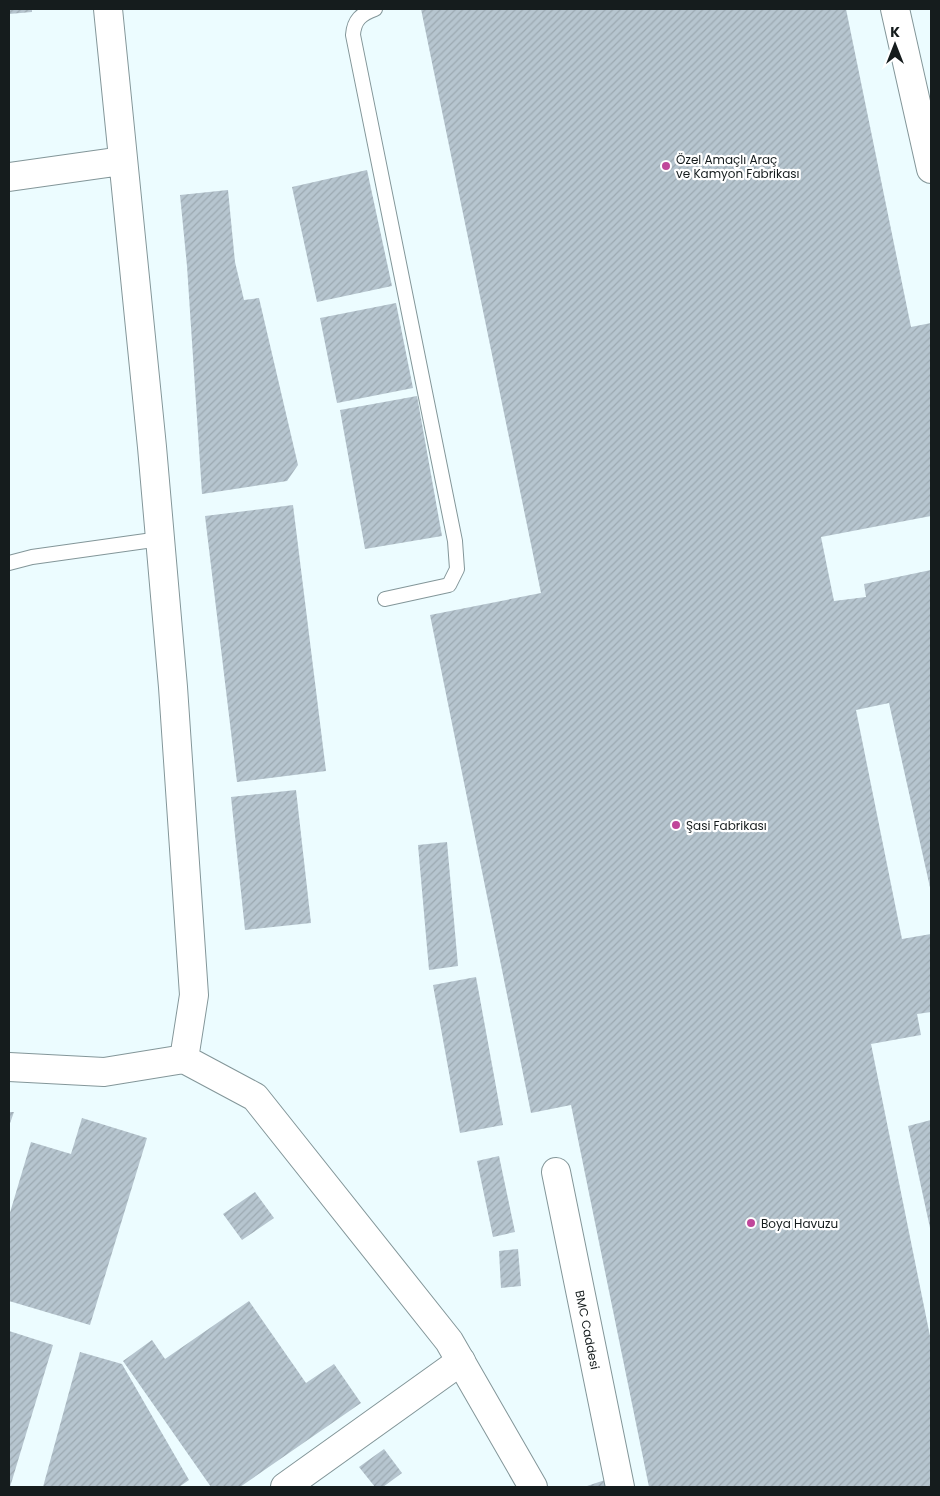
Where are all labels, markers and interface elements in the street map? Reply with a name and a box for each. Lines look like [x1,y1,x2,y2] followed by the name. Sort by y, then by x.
[870,20,920,70] north arrow
[890,22,900,42] text: K
[676,151,800,182] place label: Özel Amaçlı Araç ve Kamyon Fabrikası
[660,160,672,172] marker: Özel Amaçlı Araç ve Kamyon Fabrikası
[686,817,767,834] place label: Şasi Fabrikası
[670,819,682,831] marker: Şasi Fabrikası
[761,1215,838,1232] place label: Boya Havuzu
[745,1217,757,1229] marker: Boya Havuzu
[572,1289,604,1371] street label: BMC Caddesi

